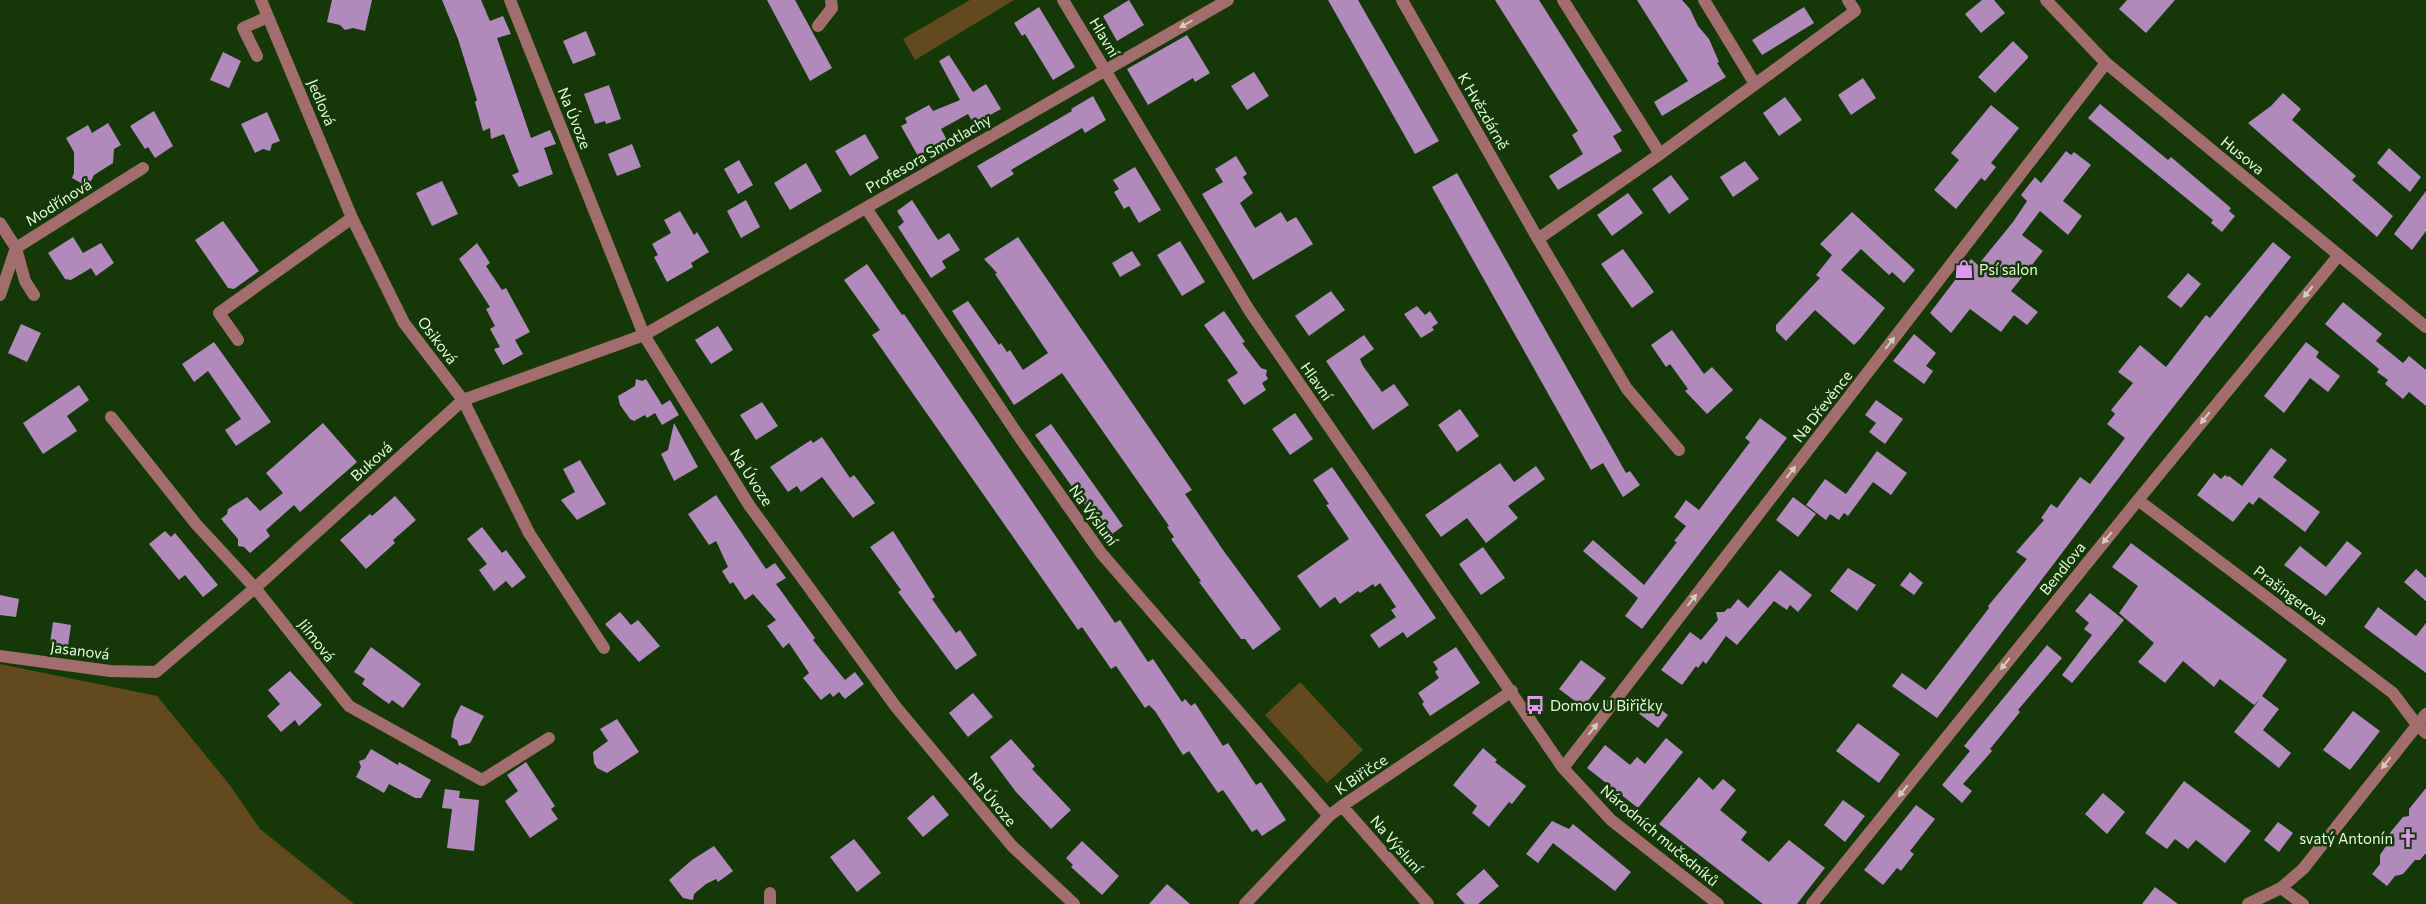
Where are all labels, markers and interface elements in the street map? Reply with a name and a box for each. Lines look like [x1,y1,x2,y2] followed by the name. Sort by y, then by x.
[1086,14,1124,61] street label: Hlavní
[1179,20,1193,28] one-way arrow
[1455,69,1513,153] street label: K Hvězdárně
[304,76,340,128] street label: Jedlová
[555,84,596,151] street label: Na Úvoze
[862,110,994,196] street label: Profesora Smotlachy
[2218,132,2268,178] street label: Husova
[22,175,94,229] street label: Modřínová
[1953,258,1975,280] shop icon: Psí salon
[1979,260,2038,278] place label: Psí salon
[2302,286,2313,299] one-way arrow
[414,313,462,367] street label: Osiková
[1885,337,1896,350] one-way arrow
[1297,358,1337,405] street label: Hlavní
[1788,367,1856,445] street label: Na Dřevěnce
[2199,411,2210,424] one-way arrow
[346,438,396,484] street label: Buková
[727,444,778,509] street label: Na Úvoze
[1786,466,1797,479] one-way arrow
[1066,481,1123,550] street label: Na Výsluní
[2102,531,2113,544] one-way arrow
[2035,538,2089,598] street label: Bendlova
[2250,561,2332,629] street label: Prašingerova
[1687,594,1698,607] one-way arrow
[295,615,339,665] street label: Jilmová
[49,637,111,663] street label: Jasanová
[2000,657,2011,670] one-way arrow
[1524,694,1546,716] bus stop icon: Domov U Biřičky
[1550,696,1663,714] place label: Domov U Biřičky
[1588,722,1598,736] one-way arrow
[1331,750,1391,798] street label: K Biřičce
[2381,756,2392,769] one-way arrow
[965,768,1022,830] street label: Na Úvoze
[1597,780,1723,890] street label: Národních mučedníků
[1898,784,1909,797] one-way arrow
[1367,811,1428,878] street label: Na Výsluní
[2397,827,2419,849] church icon: svatý Antonín
[2299,829,2393,847] place label: svatý Antonín

